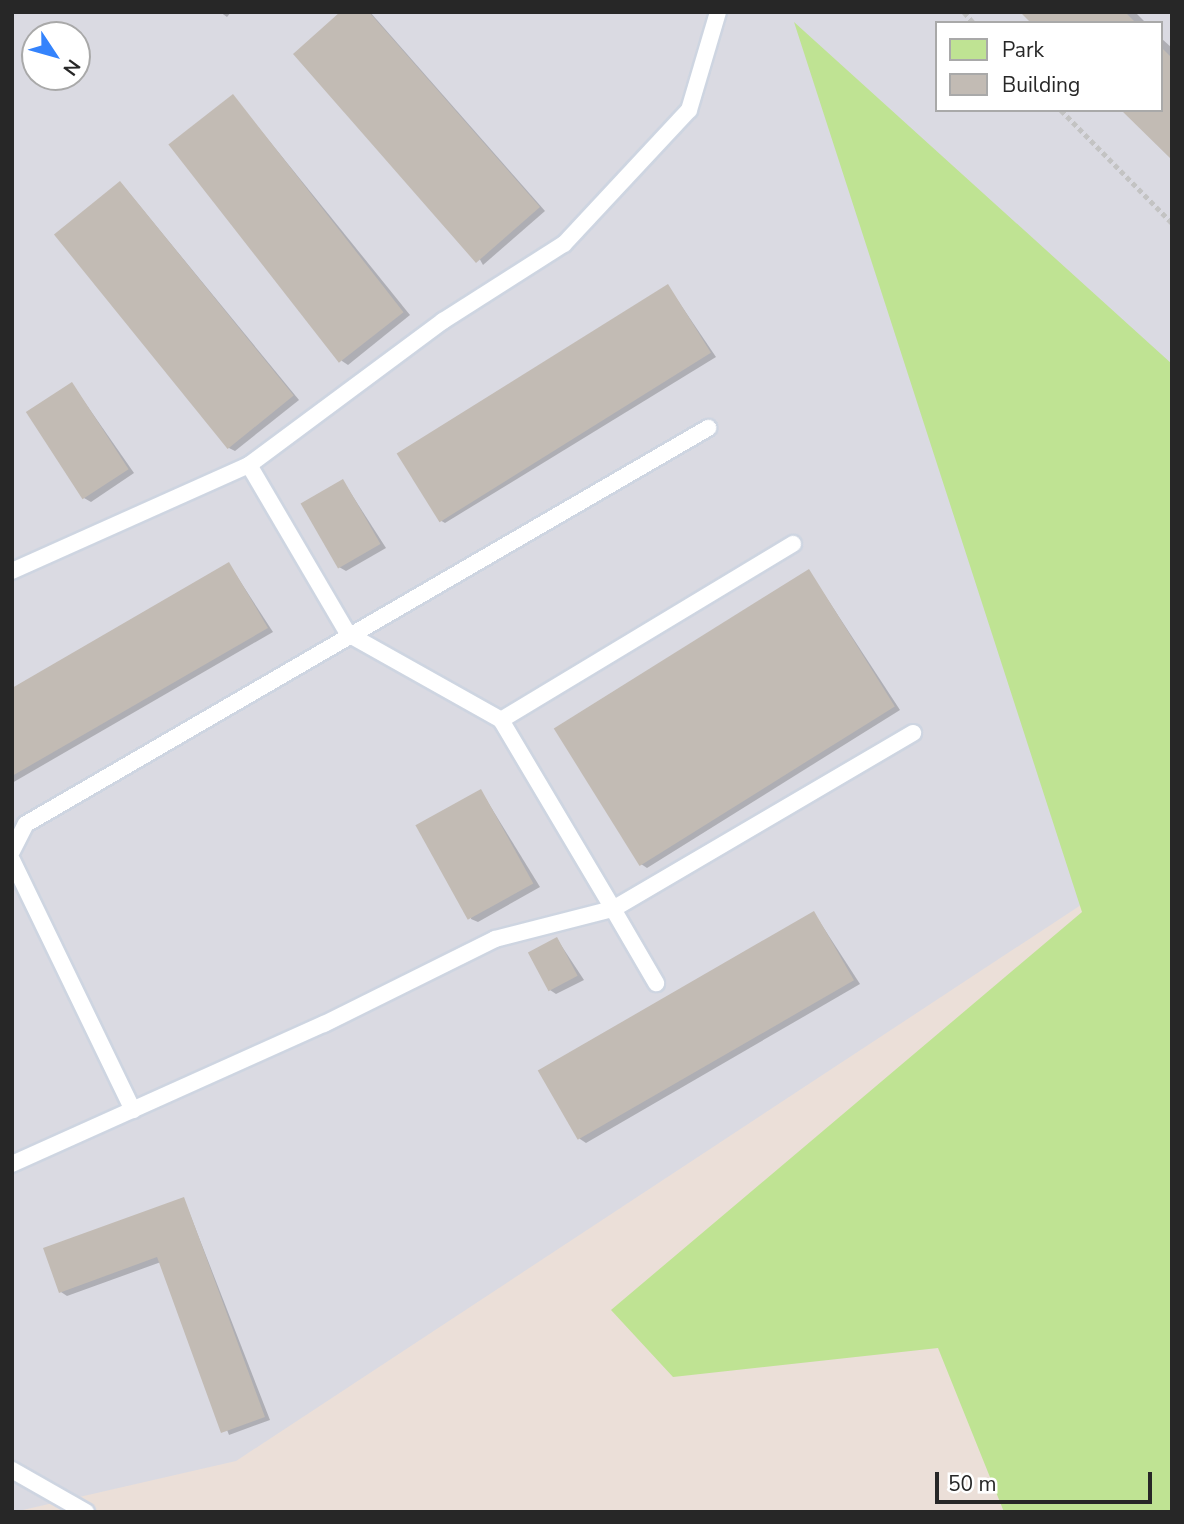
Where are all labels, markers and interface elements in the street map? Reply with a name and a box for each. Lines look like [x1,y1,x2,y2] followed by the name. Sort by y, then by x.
[21,21,91,91] north arrow
[936,21,1163,112] legend
[1002,36,1044,64] text: Park
[57,54,86,81] text: N
[1002,71,1080,99] text: Building
[939,1458,1156,1502] scale bar
[948,1470,997,1498] text: 50 m

